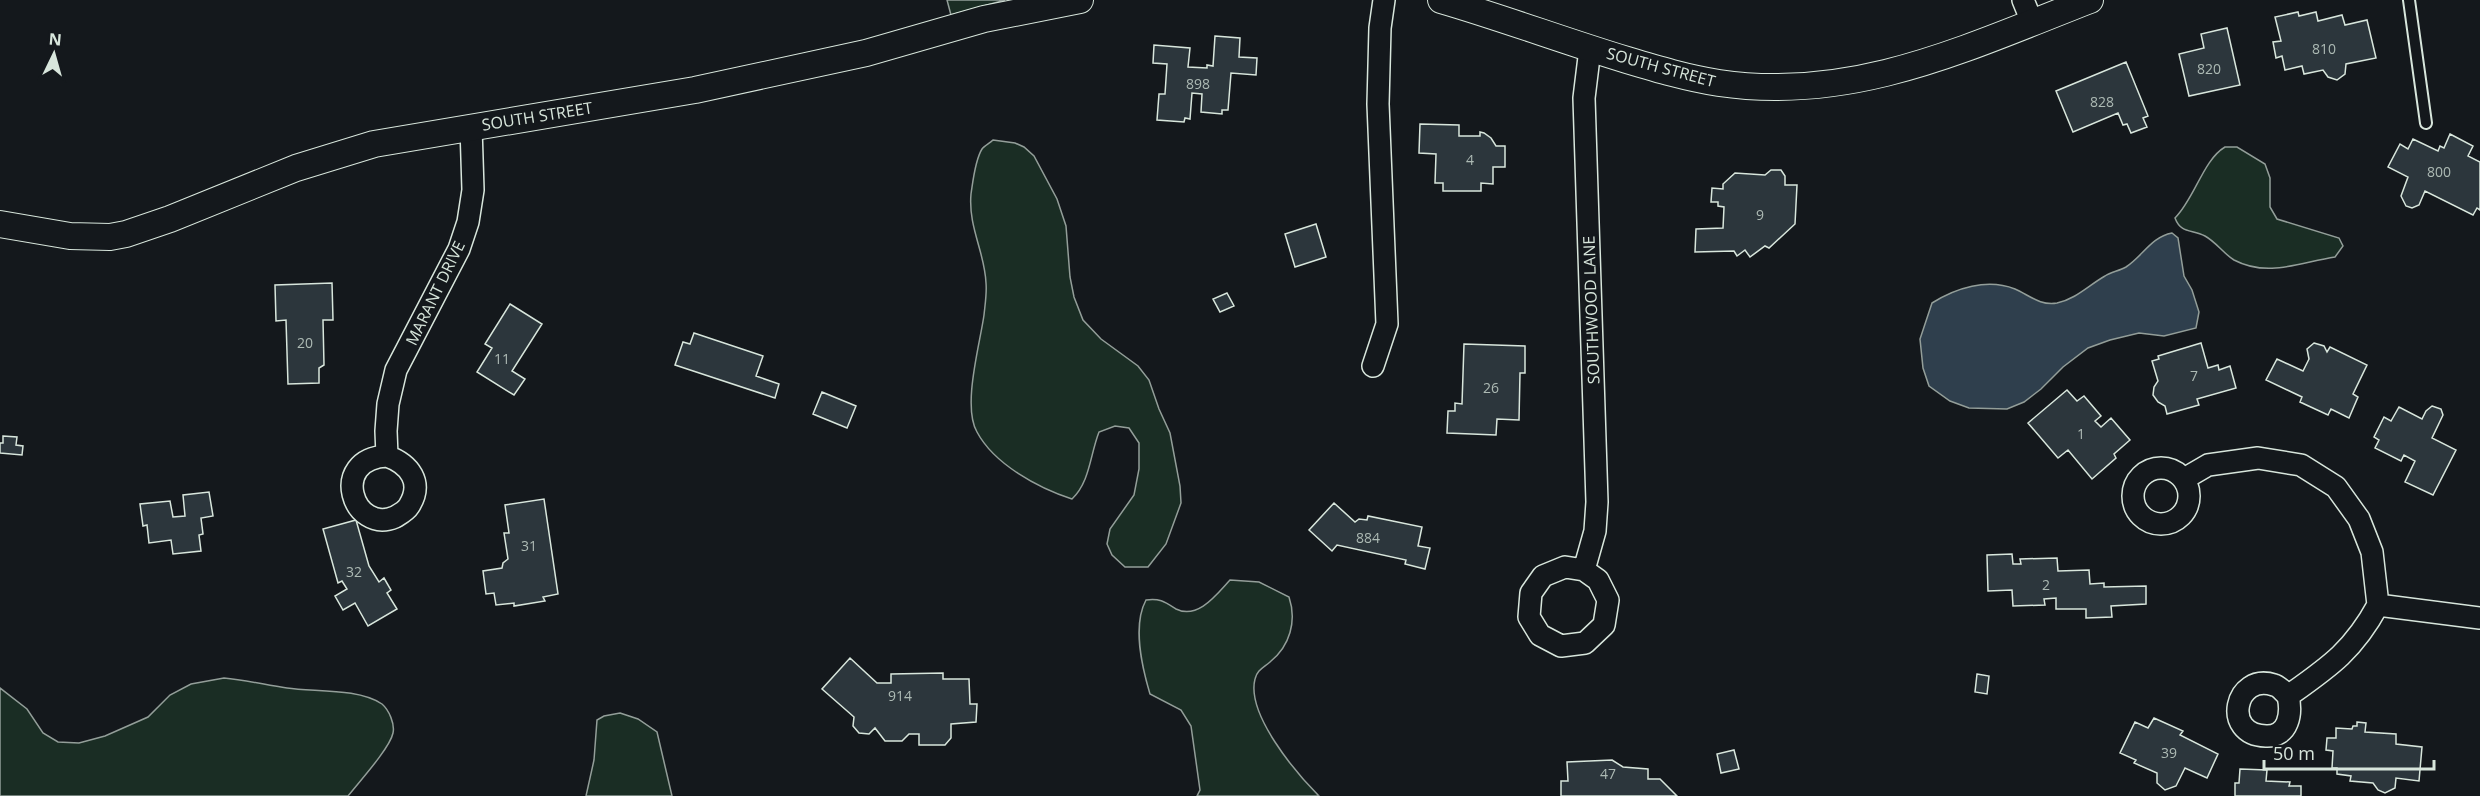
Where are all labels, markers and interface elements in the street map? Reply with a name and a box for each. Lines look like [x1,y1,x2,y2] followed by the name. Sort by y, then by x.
[24,24,84,84] north arrow
[48,28,63,51] text: N
[2312,39,2336,58] house number: 810
[1604,42,1718,92] street label: SOUTH STREET
[2197,59,2221,78] house number: 820
[1186,74,1210,93] house number: 898
[2090,92,2114,111] house number: 828
[480,96,594,136] street label: SOUTH STREET
[1466,150,1474,169] house number: 4
[2427,162,2451,181] house number: 800
[1756,205,1764,224] house number: 9
[1577,235,1605,385] street label: SOUTHWOOD LANE
[400,237,470,349] street label: MARANT DRIVE
[297,333,313,352] house number: 20
[494,349,510,368] house number: 11
[2190,366,2198,385] house number: 7
[1483,378,1499,397] house number: 26
[2077,424,2085,443] house number: 1
[1356,528,1380,547] house number: 884
[521,536,537,555] house number: 31
[346,562,362,581] house number: 32
[2042,575,2050,594] house number: 2
[888,686,912,705] house number: 914
[2264,733,2434,771] scale bar
[2273,741,2315,765] text: 50 m
[2161,743,2177,762] house number: 39
[1600,764,1616,783] house number: 47

